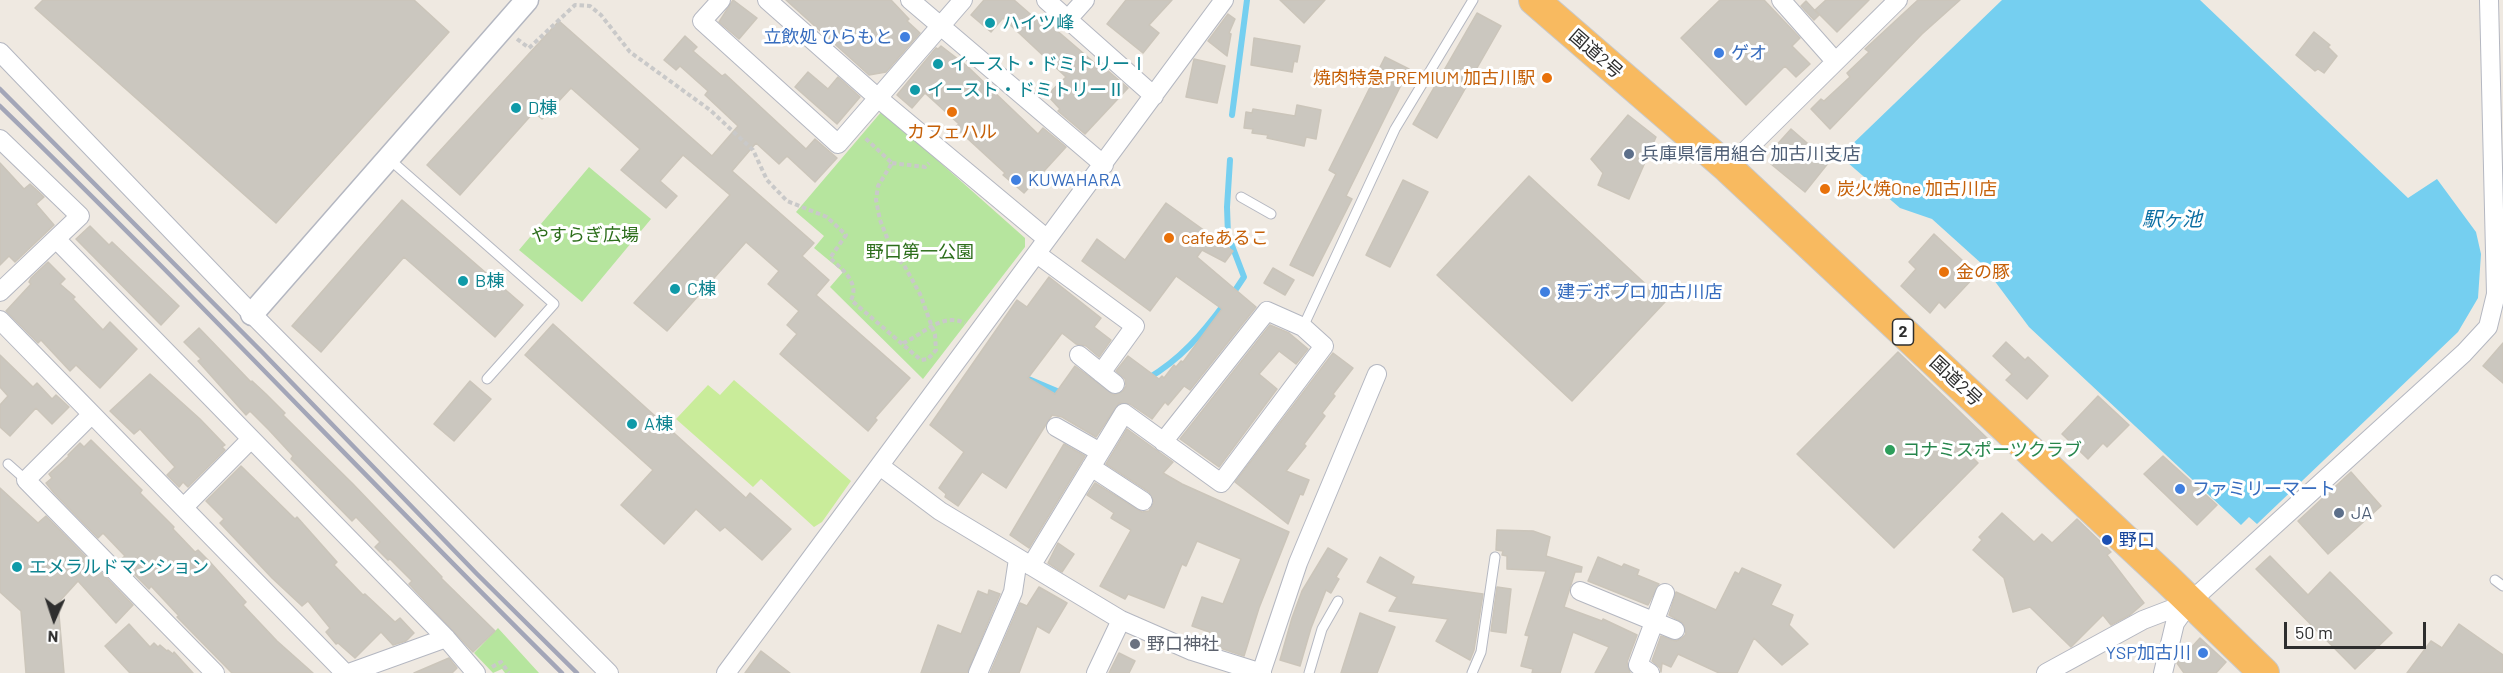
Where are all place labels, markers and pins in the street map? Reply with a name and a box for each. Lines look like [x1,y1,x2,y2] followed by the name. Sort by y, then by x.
[1002,12,1074,34] place label: ハイツ峰
[983,16,997,30] marker: ハイツ峰
[763,26,893,48] place label: 立飲処 ひらもと
[898,30,912,44] marker: 立飲処 ひらもと
[1731,42,1767,64] place label: ゲオ
[1712,46,1726,60] marker: ゲオ
[950,53,1148,75] place label: イースト・ドミトリーⅠ
[931,57,945,71] marker: イースト・ドミトリーⅠ
[1313,67,1535,89] place label: 焼肉特急PREMIUM 加古川駅
[1540,71,1554,85] marker: 焼肉特急PREMIUM 加古川駅
[927,79,1125,101] place label: イースト・ドミトリーⅡ
[908,83,922,97] marker: イースト・ドミトリーⅡ
[528,97,557,119] place label: D棟
[509,101,523,115] marker: D棟
[945,105,959,119] marker: カフェハル
[907,121,997,143] place label: カフェハル
[1641,143,1861,165] place label: 兵庫県信用組合 加古川支店
[1622,147,1636,161] marker: 兵庫県信用組合 加古川支店
[1028,169,1121,191] place label: KUWAHARA
[1009,173,1023,187] marker: KUWAHARA
[1837,178,1997,200] place label: 炭火焼One 加古川店
[1818,182,1832,196] marker: 炭火焼One 加古川店
[1181,227,1269,249] place label: cafeあるこ
[1162,231,1176,245] marker: cafeあるこ
[1956,261,2010,283] place label: 金の豚
[1937,265,1951,279] marker: 金の豚
[475,270,504,292] place label: B棟
[456,274,470,288] marker: B棟
[687,278,716,300] place label: C棟
[1557,281,1723,303] place label: 建デポプロ 加古川店
[668,282,682,296] marker: C棟
[1538,285,1552,299] marker: 建デポプロ 加古川店
[644,413,673,435] place label: A棟
[625,417,639,431] marker: A棟
[1902,439,2082,461] place label: コナミスポーツクラブ
[1883,443,1897,457] marker: コナミスポーツクラブ
[2192,478,2336,500] place label: ファミリーマート
[2173,482,2187,496] marker: ファミリーマート
[2351,502,2372,524] place label: JA
[2332,506,2346,520] marker: JA
[2119,529,2155,551] place label: 野口
[2100,533,2114,547] marker: 野口
[29,556,209,578] place label: エメラルドマンション
[10,560,24,574] marker: エメラルドマンション
[1147,633,1219,655] place label: 野口神社
[1128,637,1142,651] marker: 野口神社
[2106,642,2191,664] place label: YSP加古川
[2196,646,2210,660] marker: YSP加古川

